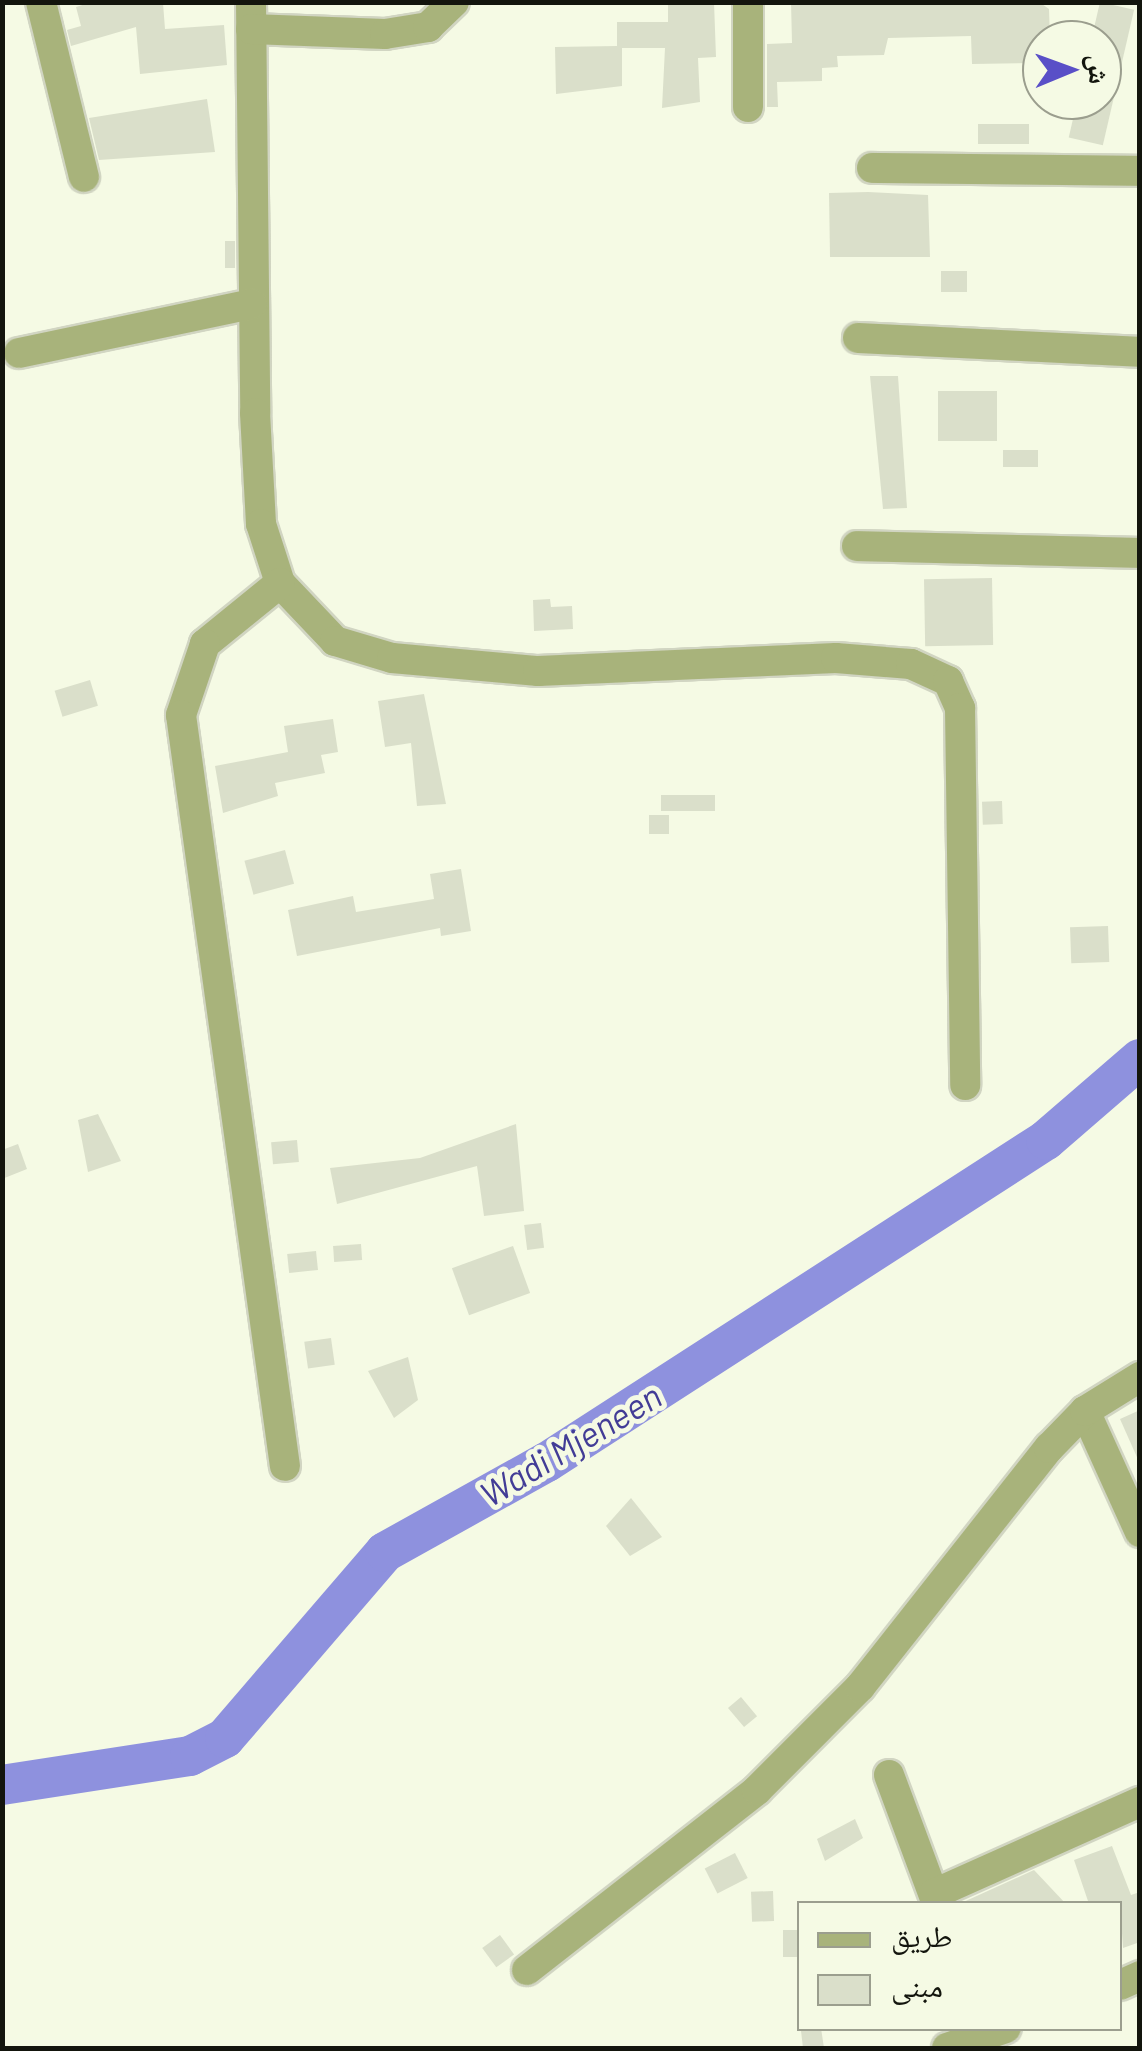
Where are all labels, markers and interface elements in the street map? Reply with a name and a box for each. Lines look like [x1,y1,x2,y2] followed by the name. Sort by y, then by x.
[1022,20,1122,120] north arrow
[1083,54,1117,85] text: ش
[472,1373,668,1515] water label: Wadi Mjeneen
[797,1901,1122,2031] legend
[891,1917,952,1953] text: طريق
[891,1967,943,2003] text: مبنى

